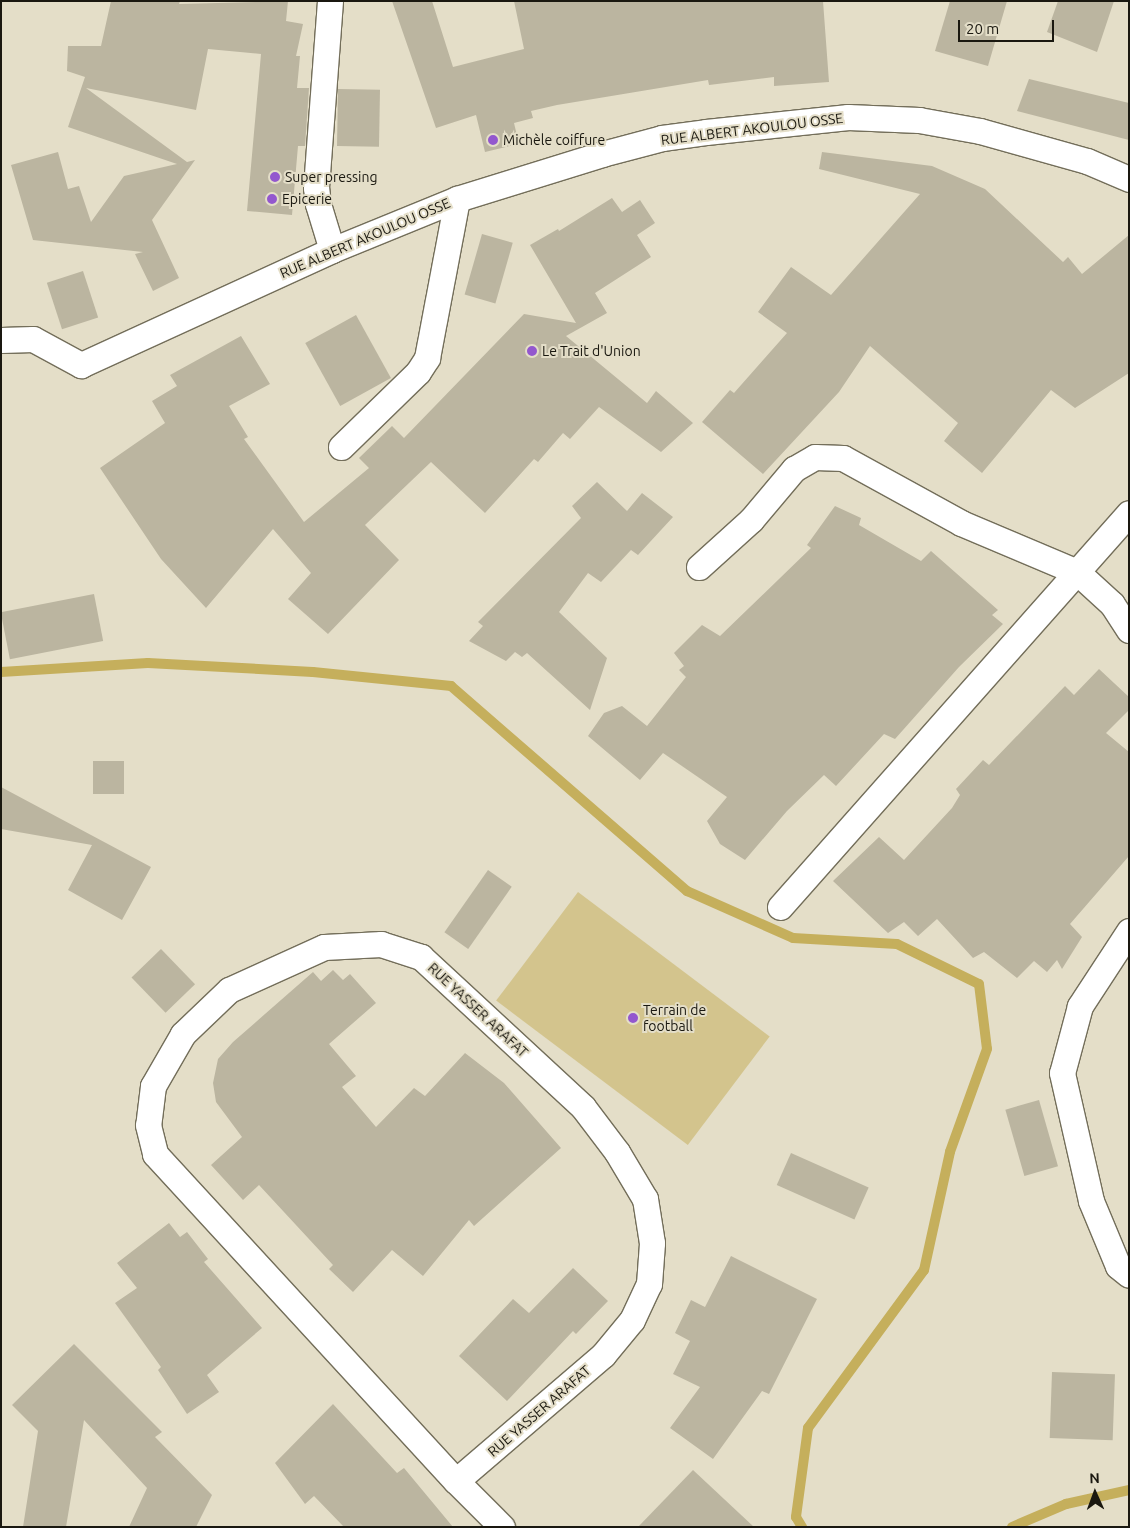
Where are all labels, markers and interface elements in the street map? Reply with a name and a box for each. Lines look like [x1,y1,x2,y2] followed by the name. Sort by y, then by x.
[960,10,1056,42] scale bar
[966,20,999,37] text: 20 m
[660,109,844,149] street label: RUE ALBERT AKOULOU OSSE
[503,132,605,148] place label: Michèle coiffure
[487,134,499,146] marker: Michèle coiffure
[285,169,378,185] place label: Super pressing
[269,171,281,183] marker: Super pressing
[282,191,332,207] place label: Epicerie
[266,193,278,205] marker: Epicerie
[277,194,453,282] street label: RUE ALBERT AKOULOU OSSE
[542,343,641,359] place label: Le Trait d'Union
[526,345,538,357] marker: Le Trait d'Union
[425,959,531,1061] street label: RUE YASSER ARAFAT
[643,1002,706,1034] place label: Terrain de football
[627,1012,639,1024] marker: Terrain de football
[484,1362,594,1460] street label: RUE YASSER ARAFAT
[1070,1468,1120,1518] north arrow
[1089,1470,1100,1486] text: N

